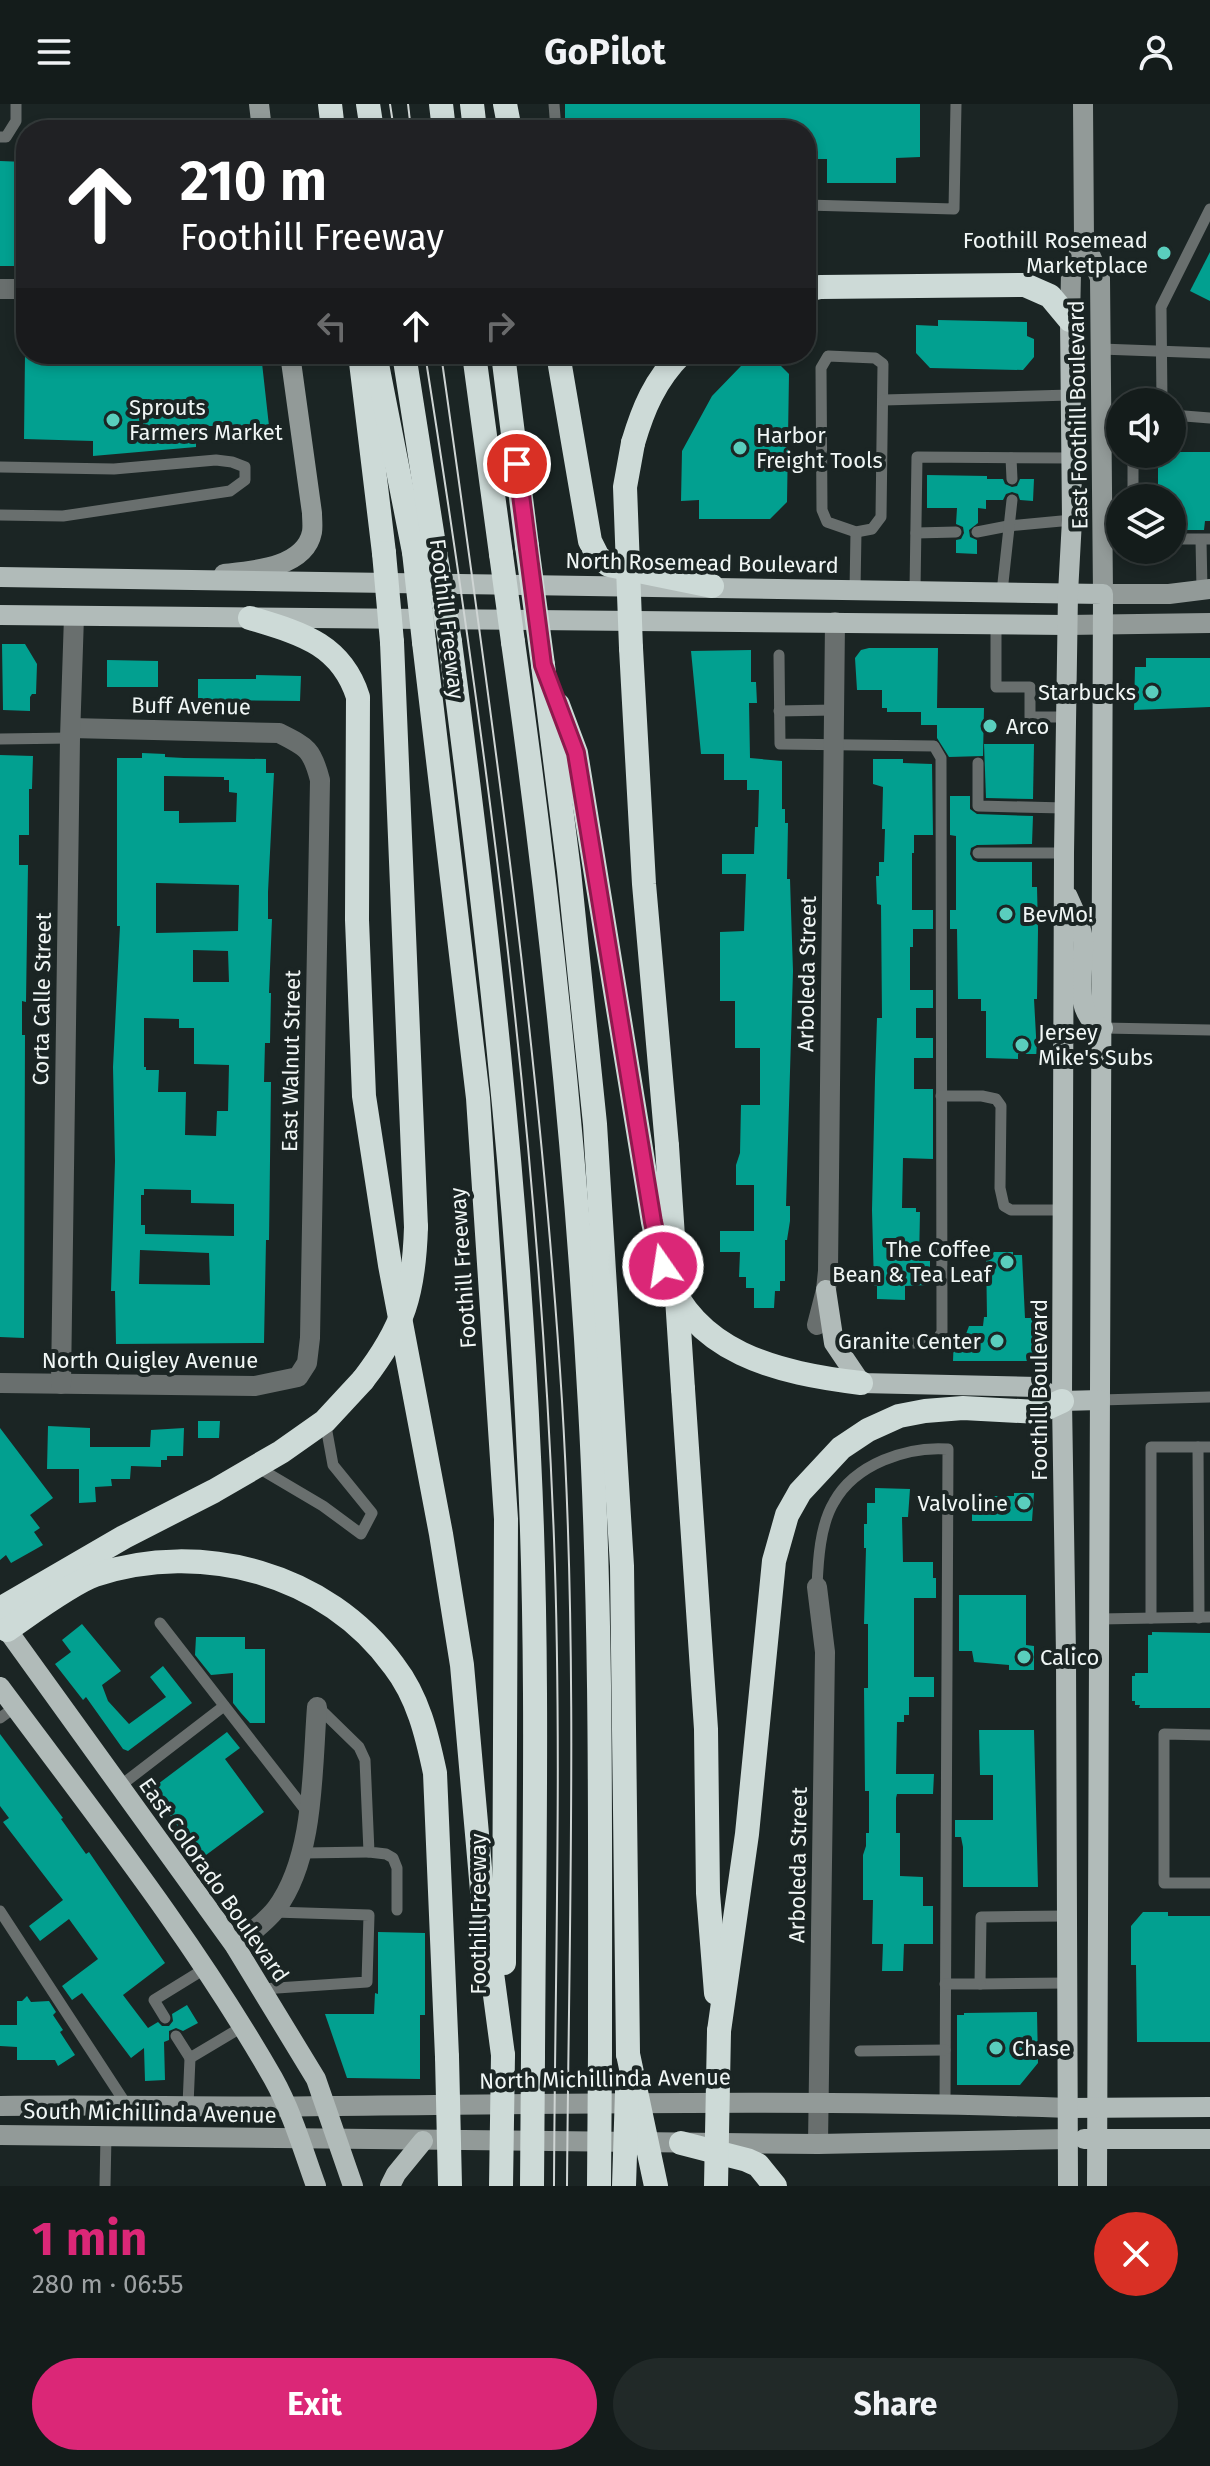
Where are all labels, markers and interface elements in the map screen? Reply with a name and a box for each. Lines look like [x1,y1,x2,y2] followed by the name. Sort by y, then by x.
[32,30,76,74] icon: menu
[544,30,666,74] text: GoPilot
[1134,30,1178,74] icon: person
[180,148,327,215] text: 210 m
[48,152,152,256] icon: ahead
[180,216,444,260] text: Foothill Freeway
[963,227,1148,279] place label: Foothill Rosemead Marketplace
[1155,244,1173,262] marker: Foothill Rosemead Marketplace
[1062,300,1094,530] street label: East Foothill Boulevard
[310,304,354,348] icon: left
[394,304,438,348] icon: ahead
[478,304,522,348] icon: right
[1106,388,1186,564] map controls
[1106,388,1186,468] button: sound
[129,394,283,446] place label: Sprouts Farmers Market
[104,411,122,429] marker: Sprouts Farmers Market
[756,422,883,474] place label: Harbor Freight Tools
[483,430,551,498] pin
[731,439,749,457] marker: Harbor Freight Tools
[495,442,539,486] icon: arrive
[1106,484,1186,564] button: layers
[424,537,470,701] street label: Foothill Freeway
[565,547,839,579] street label: North Rosemead Boulevard
[1038,679,1136,706] place label: Starbucks
[1143,683,1161,701] marker: Starbucks
[131,691,251,721] street label: Buff Avenue
[1006,713,1049,740] place label: Arco
[981,717,999,735] marker: Arco
[792,896,822,1052] street label: Arboleda Street
[1022,901,1093,928] place label: BevMo!
[997,905,1015,923] marker: BevMo!
[27,912,57,1086] street label: Corta Calle Street
[276,970,306,1152] street label: East Walnut Street
[1038,1019,1153,1071] place label: Jersey Mike's Subs
[1013,1036,1031,1054] marker: Jersey Mike's Subs
[444,1186,482,1349] street label: Foothill Freeway
[621,1224,705,1308] position arrow
[832,1236,993,1288] place label: The Coffee Bean & Tea Leaf
[998,1253,1016,1271] marker: The Coffee Bean & Tea Leaf
[1026,1299,1053,1481] street label: Foothill Boulevard
[838,1328,981,1355] place label: Granite Center
[988,1332,1006,1350] marker: Granite Center
[42,1347,258,1374] street label: North Quigley Avenue
[918,1490,1008,1517] place label: Valvoline
[1015,1494,1033,1512] marker: Valvoline
[1040,1644,1099,1671] place label: Calico
[1015,1648,1033,1666] marker: Calico
[133,1773,295,1987] street label: East Colorado Boulevard
[783,1787,813,1943] street label: Arboleda Street
[465,1833,492,1995] street label: Foothill Freeway
[1012,2035,1071,2062] place label: Chase
[987,2039,1005,2057] marker: Chase
[479,2063,731,2095] street label: North Michillinda Avenue
[23,2097,277,2129] street label: South Michillinda Avenue
[32,2210,147,2268] text: 1 min
[1094,2212,1178,2296] button: close
[32,2269,184,2300] text: 280 m · 06:55
[32,2358,597,2450] button: Exit
[613,2358,1178,2450] button: Share

